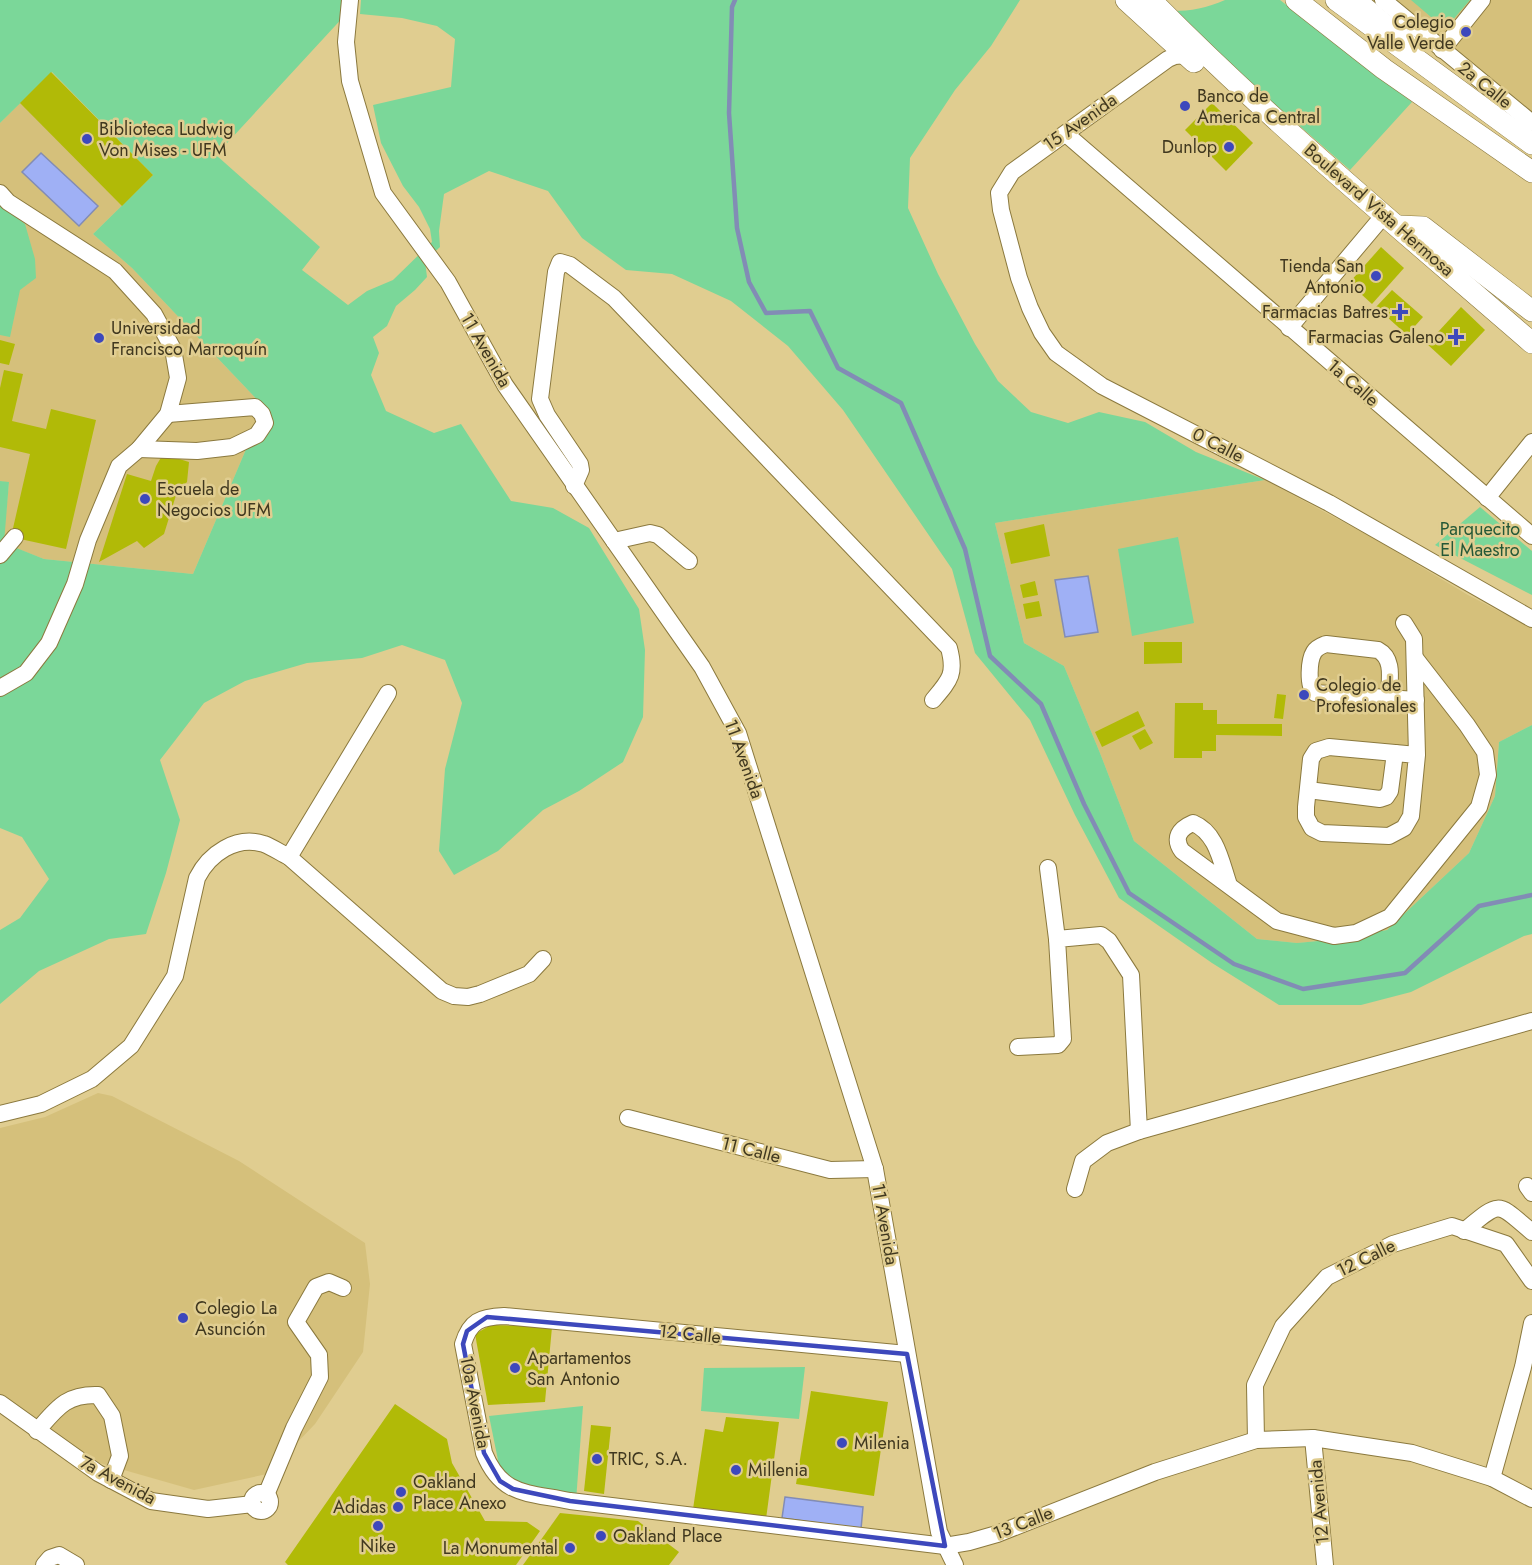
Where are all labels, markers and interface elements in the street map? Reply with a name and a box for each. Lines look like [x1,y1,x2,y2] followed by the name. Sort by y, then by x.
[1367,9,1454,56] place label: Colegio Valle Verde
[1459,25,1473,39] marker: Colegio Valle Verde
[1452,55,1518,115] street label: 2a Calle
[1197,83,1320,130] place label: Banco de America Central
[1038,87,1122,157] street label: 15 Avenida
[1178,99,1192,113] marker: Banco de America Central
[99,116,234,163] place label: Biblioteca Ludwig Von Mises - UFM
[80,132,94,146] marker: Biblioteca Ludwig Von Mises - UFM
[1162,134,1217,160] place label: Dunlop
[1298,137,1460,283] street label: Boulevard Vista Hermosa
[1222,140,1236,154] marker: Dunlop
[1280,253,1364,300] place label: Tienda San Antonio
[1369,269,1383,283] marker: Tienda San Antonio
[1262,299,1388,325] place label: Farmacias Batres
[1393,305,1407,319] marker: Farmacias Batres
[454,308,518,392] street label: 11 Avenida
[111,315,267,362] place label: Universidad Francisco Marroquín
[1308,324,1444,350] place label: Farmacias Galeno
[1449,330,1463,344] marker: Farmacias Galeno
[92,331,106,345] marker: Universidad Francisco Marroquín
[1322,353,1384,413] street label: 1a Calle
[1188,421,1248,469] street label: 0 Calle
[157,476,271,523] place label: Escuela de Negocios UFM
[138,492,152,506] marker: Escuela de Negocios UFM
[1440,516,1520,563] park label: Parquecito El Maestro
[1316,672,1416,719] place label: Colegio de Profesionales
[1297,688,1311,702] marker: Colegio de Profesionales
[718,716,770,802] street label: 11 Avenida
[719,1130,783,1170] street label: 11 Calle
[865,1181,905,1267] street label: 11 Avenida
[1332,1233,1400,1283] street label: 12 Calle
[195,1295,278,1342] place label: Colegio La Asunción
[176,1311,190,1325] marker: Colegio La Asunción
[658,1318,722,1350] street label: 12 Calle
[527,1345,631,1392] place label: Apartamentos San Antonio
[453,1353,497,1451] street label: 10a Avenida
[508,1361,522,1375] marker: Apartamentos San Antonio
[854,1430,909,1456] place label: Milenia
[835,1436,849,1450] marker: Milenia
[609,1446,688,1472] place label: TRIC, S.A.
[75,1449,161,1511] street label: 7a Avenida
[590,1452,604,1466] marker: TRIC, S.A.
[748,1457,808,1483] place label: Millenia
[1302,1459,1336,1545] street label: 12 Avenida
[729,1463,743,1477] marker: Millenia
[413,1469,507,1516] place label: Oakland Place Anexo
[394,1485,408,1499] marker: Oakland Place Anexo
[333,1494,386,1520] place label: Adidas
[391,1500,405,1514] marker: Adidas
[989,1500,1057,1546] street label: 13 Calle
[371,1519,385,1533] marker: Nike
[613,1523,722,1549] place label: Oakland Place
[594,1529,608,1543] marker: Oakland Place
[360,1533,396,1559] place label: Nike
[443,1535,558,1561] place label: La Monumental
[563,1541,577,1555] marker: La Monumental

